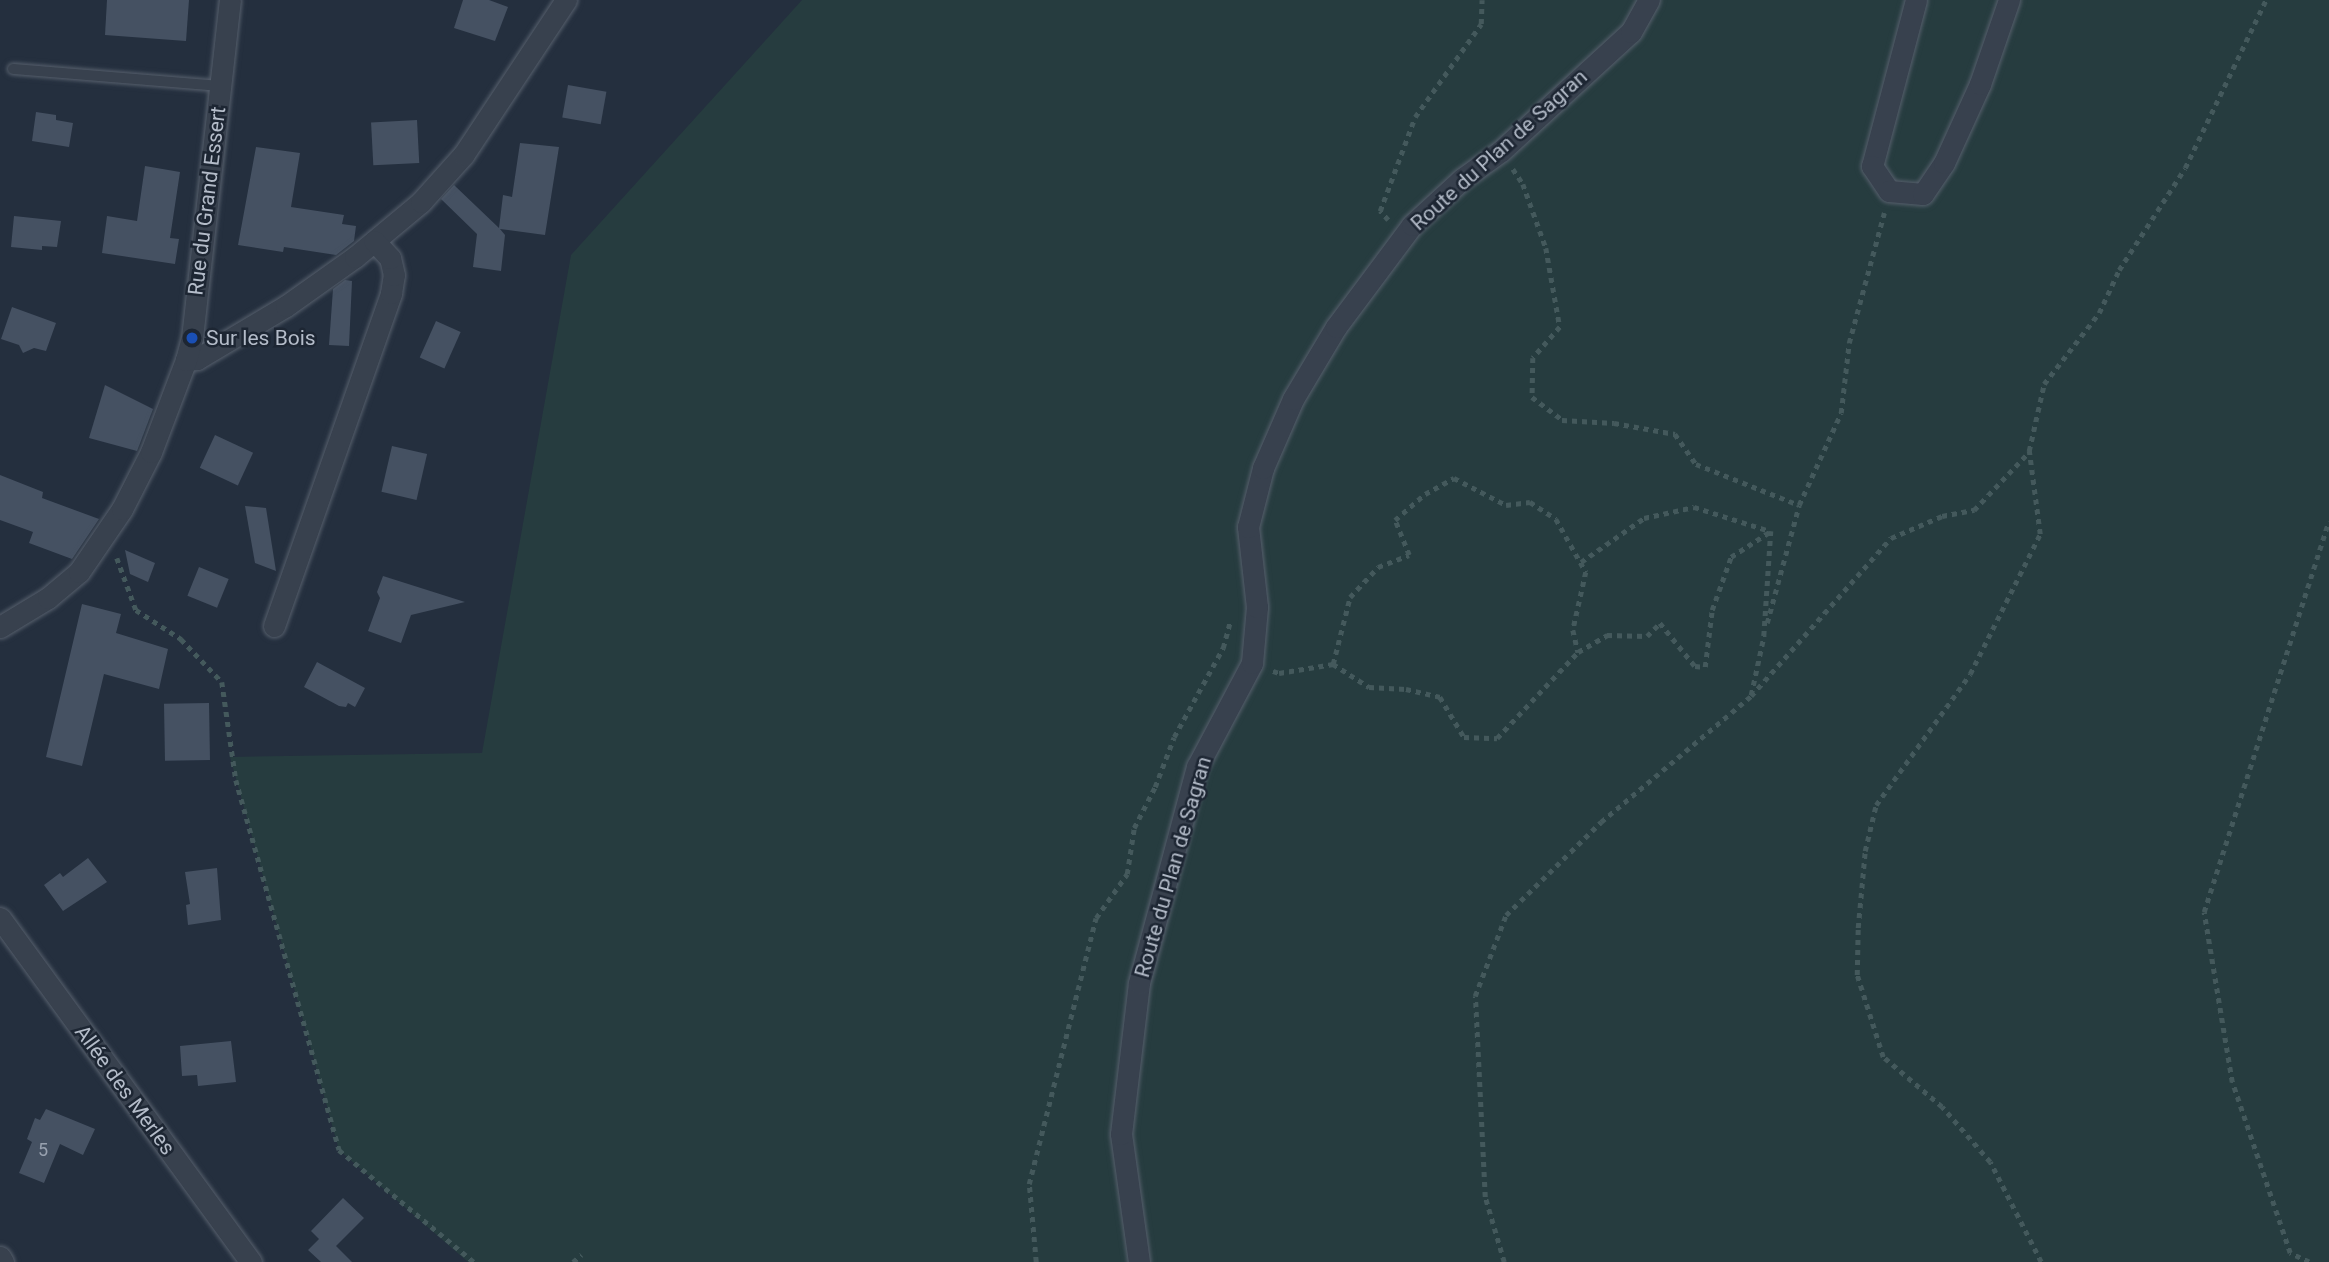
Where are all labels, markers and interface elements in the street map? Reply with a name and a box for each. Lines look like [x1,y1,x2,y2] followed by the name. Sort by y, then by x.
[1406,64,1592,236] street label: Route du Plan de Sagran
[183,105,231,297] street label: Rue du Grand Essert
[206,325,316,351] place label: Sur les Bois
[184,330,200,346] marker: Sur les Bois
[1129,754,1217,980] street label: Route du Plan de Sagran
[70,1020,180,1160] street label: Allée des Merles
[38,1139,48,1161] house number: 5

